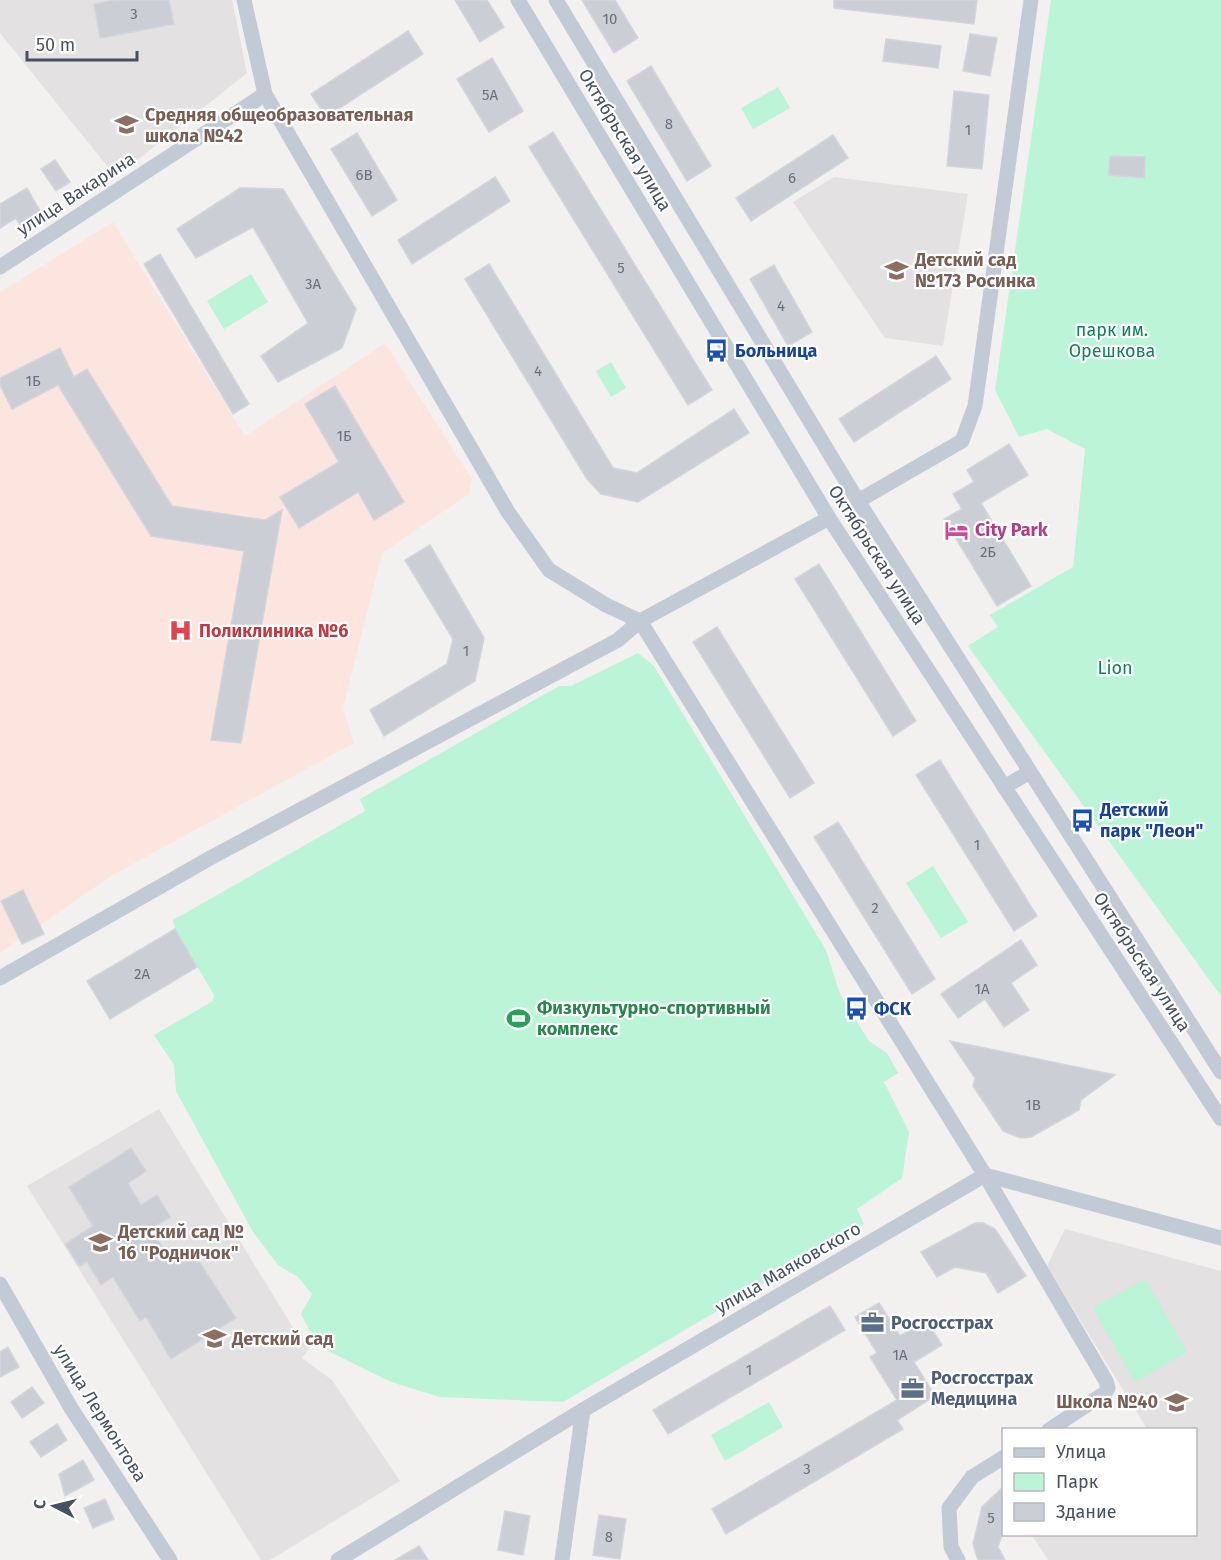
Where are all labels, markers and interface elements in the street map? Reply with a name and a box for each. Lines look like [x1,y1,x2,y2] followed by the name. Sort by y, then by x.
[130,5,138,23] house number: 3
[603,10,617,28] house number: 10
[27,24,136,62] scale bar
[36,34,75,56] text: 50 m
[574,65,676,215] street label: Октябрьская улица
[482,86,498,104] house number: 5А
[145,104,414,147] place label: Средняя общеобразовательная школа №42
[114,112,140,138] school or university icon: Средняя общеобразовательная школа №42
[665,115,673,133] house number: 8
[965,121,971,139] house number: 1
[13,148,139,240] street label: улица Вакарина
[355,166,373,184] house number: 6В
[788,169,796,187] house number: 6
[914,249,1036,292] place label: Детский сад №173 Росинка
[884,257,910,283] school or university icon: Детский сад №173 Росинка
[617,259,625,277] house number: 5
[305,275,321,293] house number: 3А
[777,297,785,315] house number: 4
[1069,319,1155,362] park label: парк им. Орешкова
[704,338,730,364] bus stop icon: Больница
[735,340,818,362] place label: Больница
[534,362,542,380] house number: 4
[25,372,41,390] house number: 1Б
[336,427,352,445] house number: 1Б
[824,481,930,629] street label: Октябрьская улица
[944,517,970,543] hotel icon: City Park
[975,519,1049,541] place label: City Park
[980,543,996,561] house number: 2Б
[168,618,194,644] hospital icon: Поликлиника №6
[199,620,348,642] place label: Поликлиника №6
[463,642,469,660] house number: 1
[1097,657,1133,679] park label: Lion
[1099,799,1203,842] place label: Детский парк "Леон"
[1069,807,1095,833] bus stop icon: Детский парк "Леон"
[974,836,980,854] house number: 1
[1089,888,1195,1036] street label: Октябрьская улица
[871,899,879,917] house number: 2
[134,965,150,983] house number: 2А
[974,980,990,998] house number: 1А
[843,996,869,1022] bus stop icon: ФСК
[537,997,771,1040] place label: Физкультурно-спортивный комплекс
[874,998,912,1020] place label: ФСК
[506,1005,532,1031] sports icon: Физкультурно-спортивный комплекс
[1025,1096,1041,1114] house number: 1В
[711,1217,865,1319] street label: улица Маяковского
[117,1221,244,1264] place label: Детский сад № 16 "Родничок"
[87,1229,113,1255] school or university icon: Детский сад № 16 "Родничок"
[860,1310,886,1336] office icon: Росгосстрах
[891,1312,994,1334] place label: Росгосстрах
[201,1326,227,1352] school or university icon: Детский сад
[231,1328,333,1350] place label: Детский сад
[49,1340,151,1486] street label: улица Лермонтова
[892,1346,908,1364] house number: 1А
[746,1361,752,1379] house number: 1
[931,1367,1034,1410] place label: Росгосстрах Медицина
[900,1375,926,1401] office icon: Росгосстрах Медицина
[1163,1389,1189,1415] school or university icon: Школа №40
[1056,1391,1158,1413] place label: Школа №40
[1002,1428,1197,1536] legend
[1056,1441,1106,1463] text: Улица
[803,1460,811,1478] house number: 3
[1056,1471,1099,1493] text: Парк
[24,1476,84,1536] north arrow
[30,1498,50,1510] text: С
[1056,1501,1117,1523] text: Здание
[987,1509,995,1527] house number: 5
[605,1528,613,1546] house number: 8

